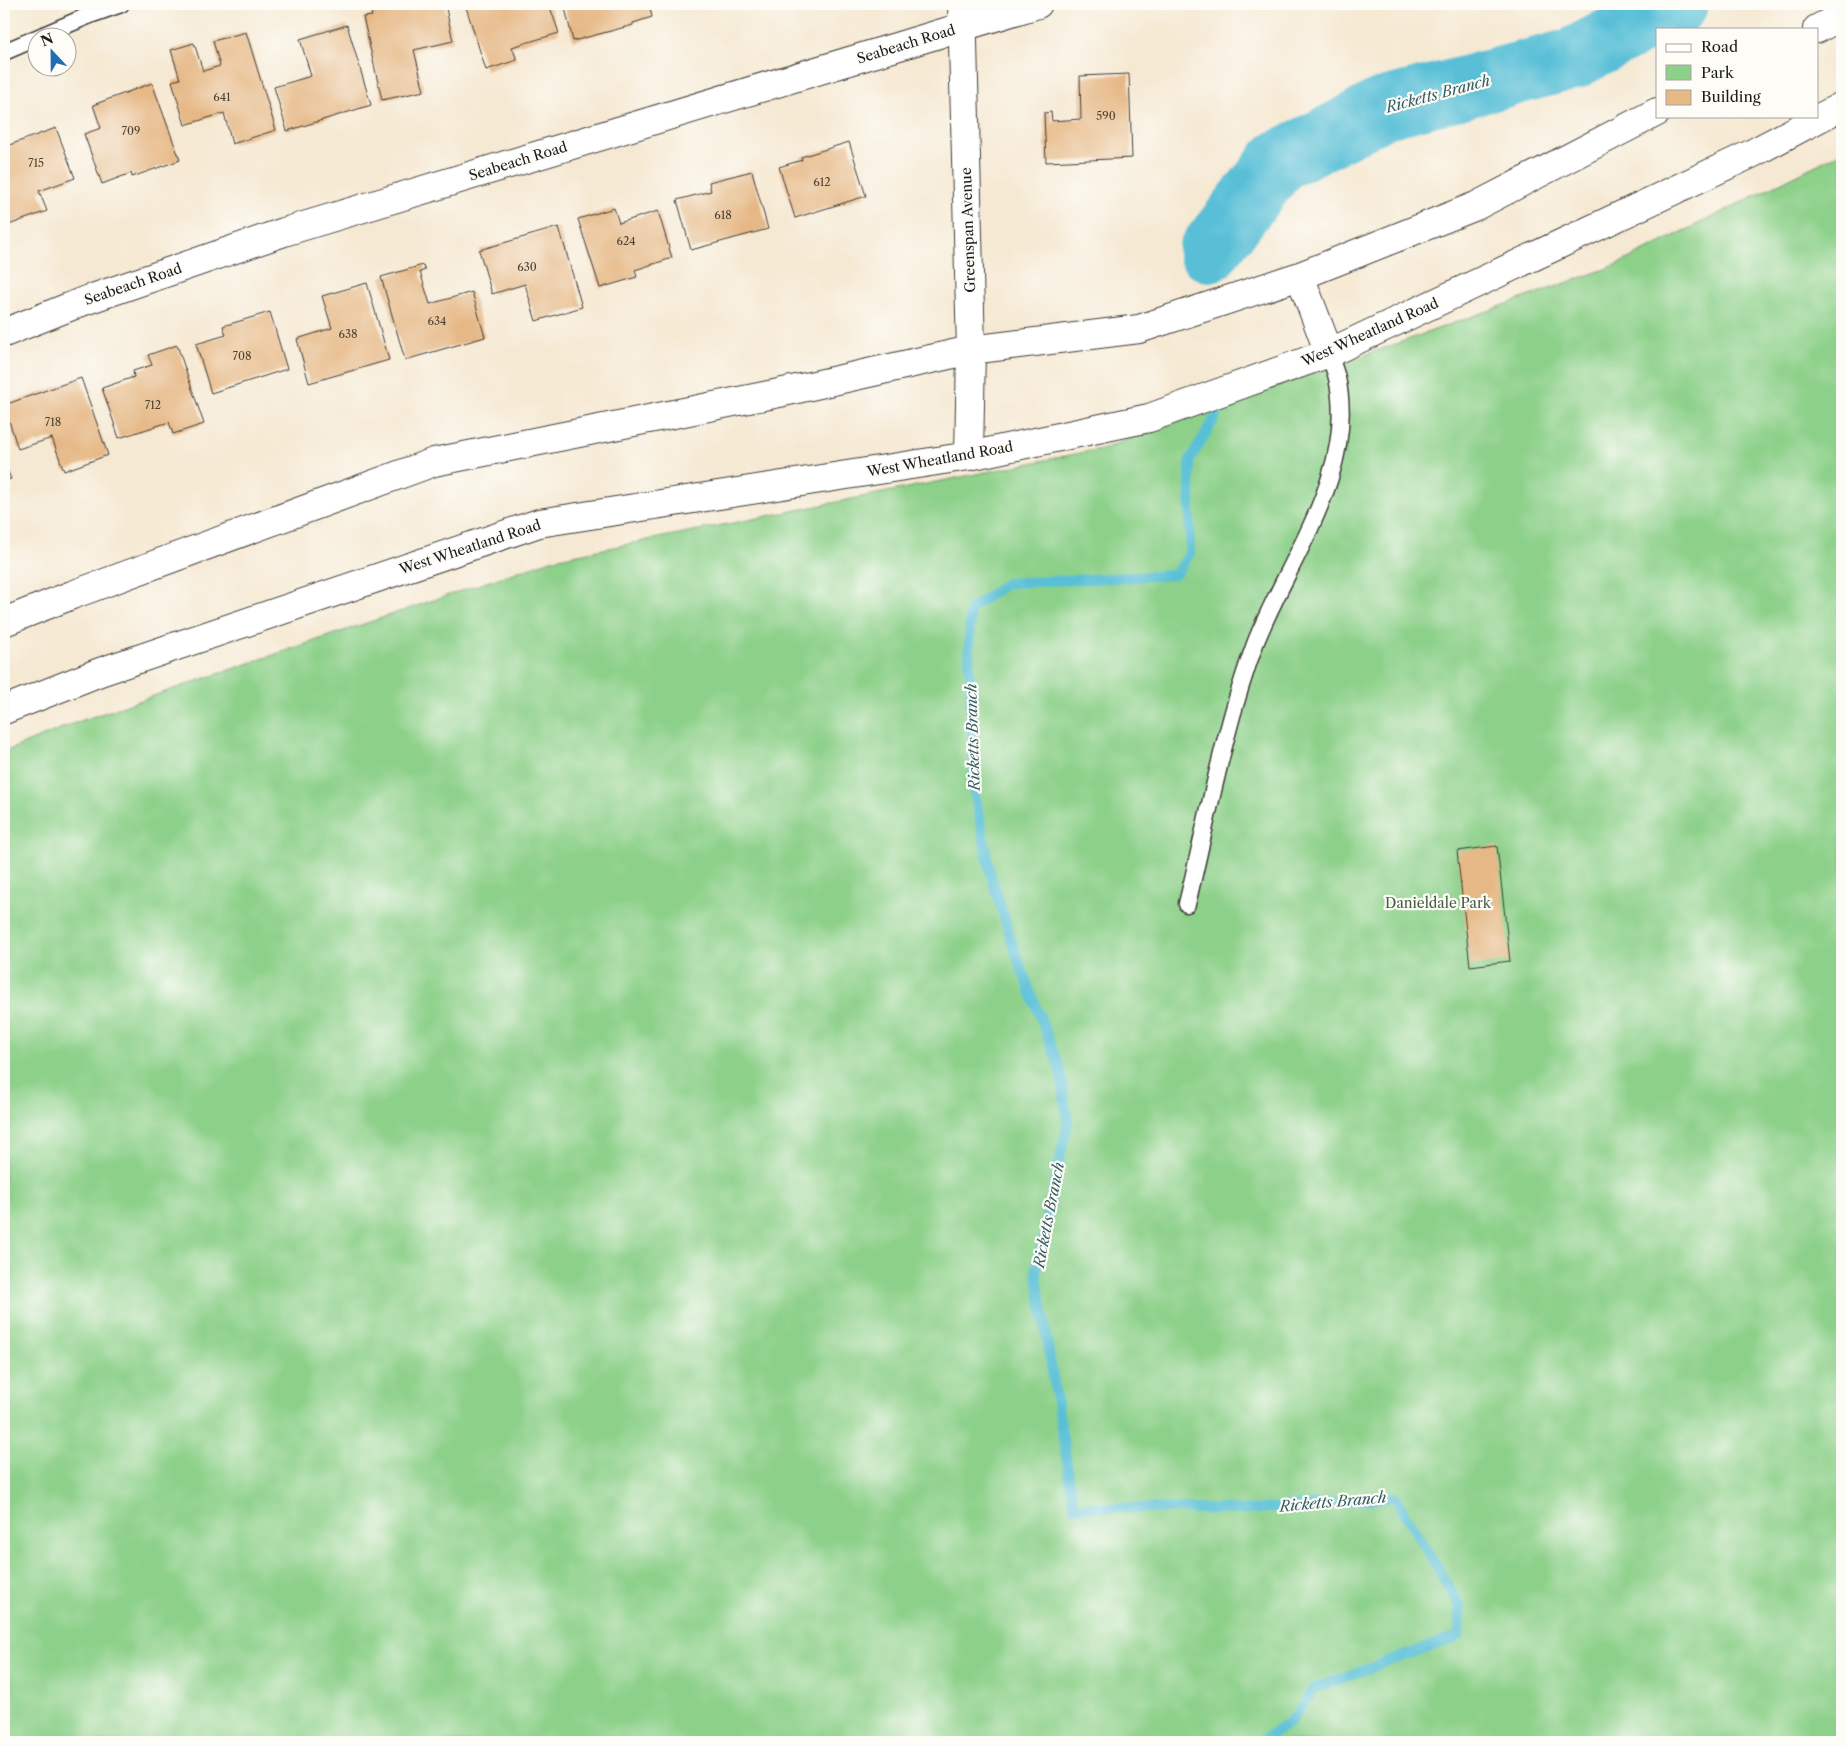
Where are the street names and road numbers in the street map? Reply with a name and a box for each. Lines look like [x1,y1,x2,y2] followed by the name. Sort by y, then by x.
[855,20,958,67] street label: Seabeach Road
[467,137,570,184] street label: Seabeach Road
[957,167,979,293] street label: Greenspan Avenue
[82,259,184,309] street label: Seabeach Road
[1298,293,1442,371] street label: West Wheatland Road
[865,437,1015,481] street label: West Wheatland Road
[396,515,544,579] street label: West Wheatland Road

